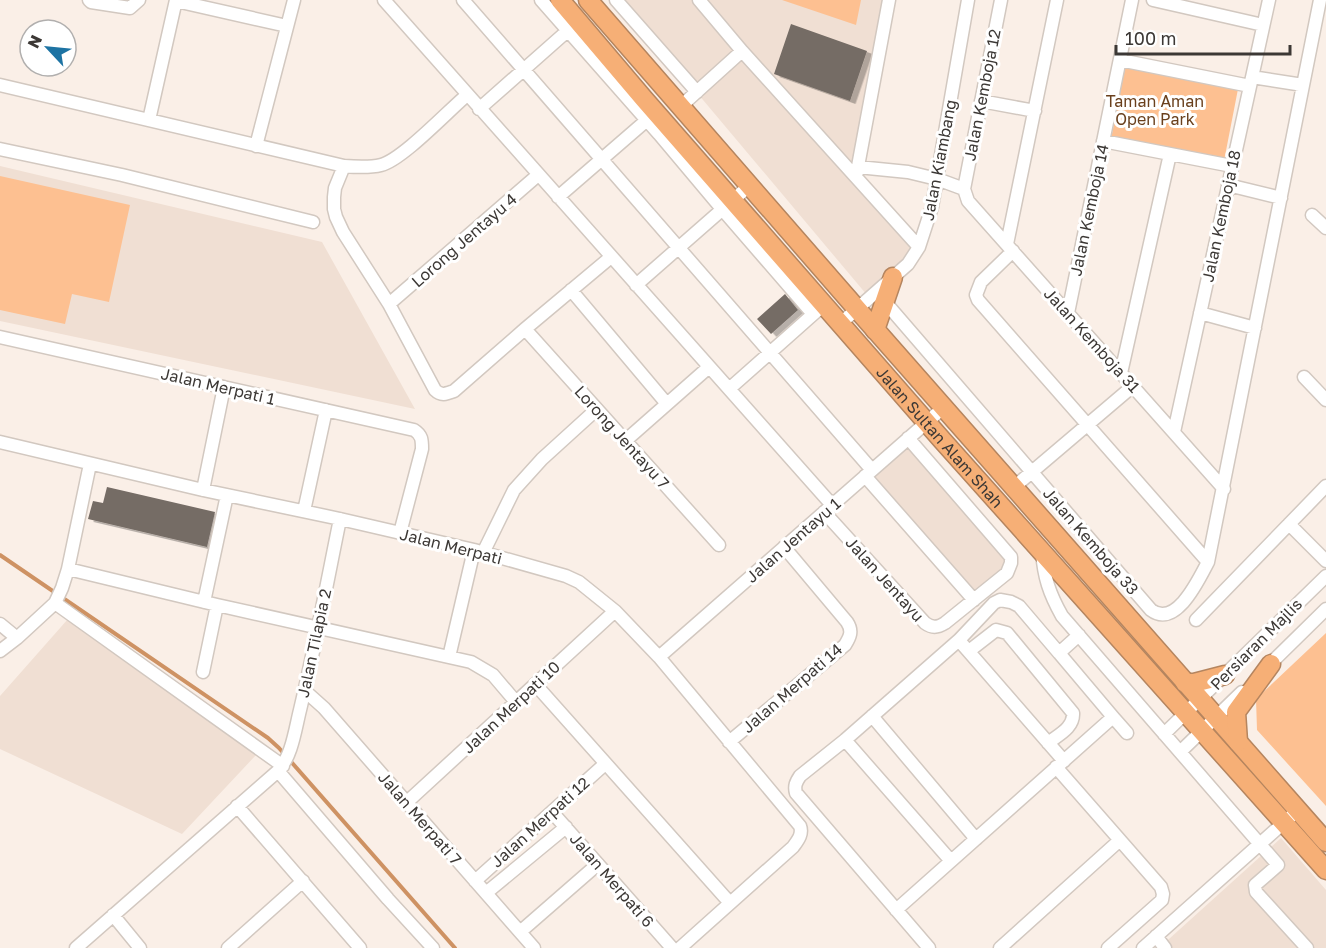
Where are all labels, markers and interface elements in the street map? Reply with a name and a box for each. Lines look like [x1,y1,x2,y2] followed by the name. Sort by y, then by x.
[18,18,78,78] north arrow
[1116,18,1290,56] scale bar
[959,27,1005,163] street label: Jalan Kemboja 12
[1125,27,1176,49] text: 100 m
[23,32,46,51] text: N
[1106,91,1204,129] park label: Taman Aman Open Park
[917,98,961,222] street label: Jalan Kiambang
[1065,142,1113,278] street label: Jalan Kemboja 14
[1197,148,1245,284] street label: Jalan Kemboja 18
[407,189,521,291] street label: Lorong Jentayu 4
[1040,284,1144,397] street label: Jalan Kemboja 31
[872,362,1008,512] street label: Jalan Sultan Alam Shah
[159,363,277,409] street label: Jalan Merpati 1
[570,381,674,493] street label: Lorong Jentayu 7
[1039,483,1143,599] street label: Jalan Kemboja 33
[741,493,845,587] street label: Jalan Jentayu 1
[398,524,504,568] street label: Jalan Merpati
[842,532,928,626] street label: Jalan Jentayu
[293,587,335,699] street label: Jalan Tilapia 2
[1206,594,1306,694] street label: Persiaran Majlis
[738,639,846,737] street label: Jalan Merpati 14
[458,657,564,757] street label: Jalan Merpati 10
[374,767,466,869] street label: Jalan Merpati 7
[487,773,593,871] street label: Jalan Merpati 12
[566,829,658,931] street label: Jalan Merpati 6

